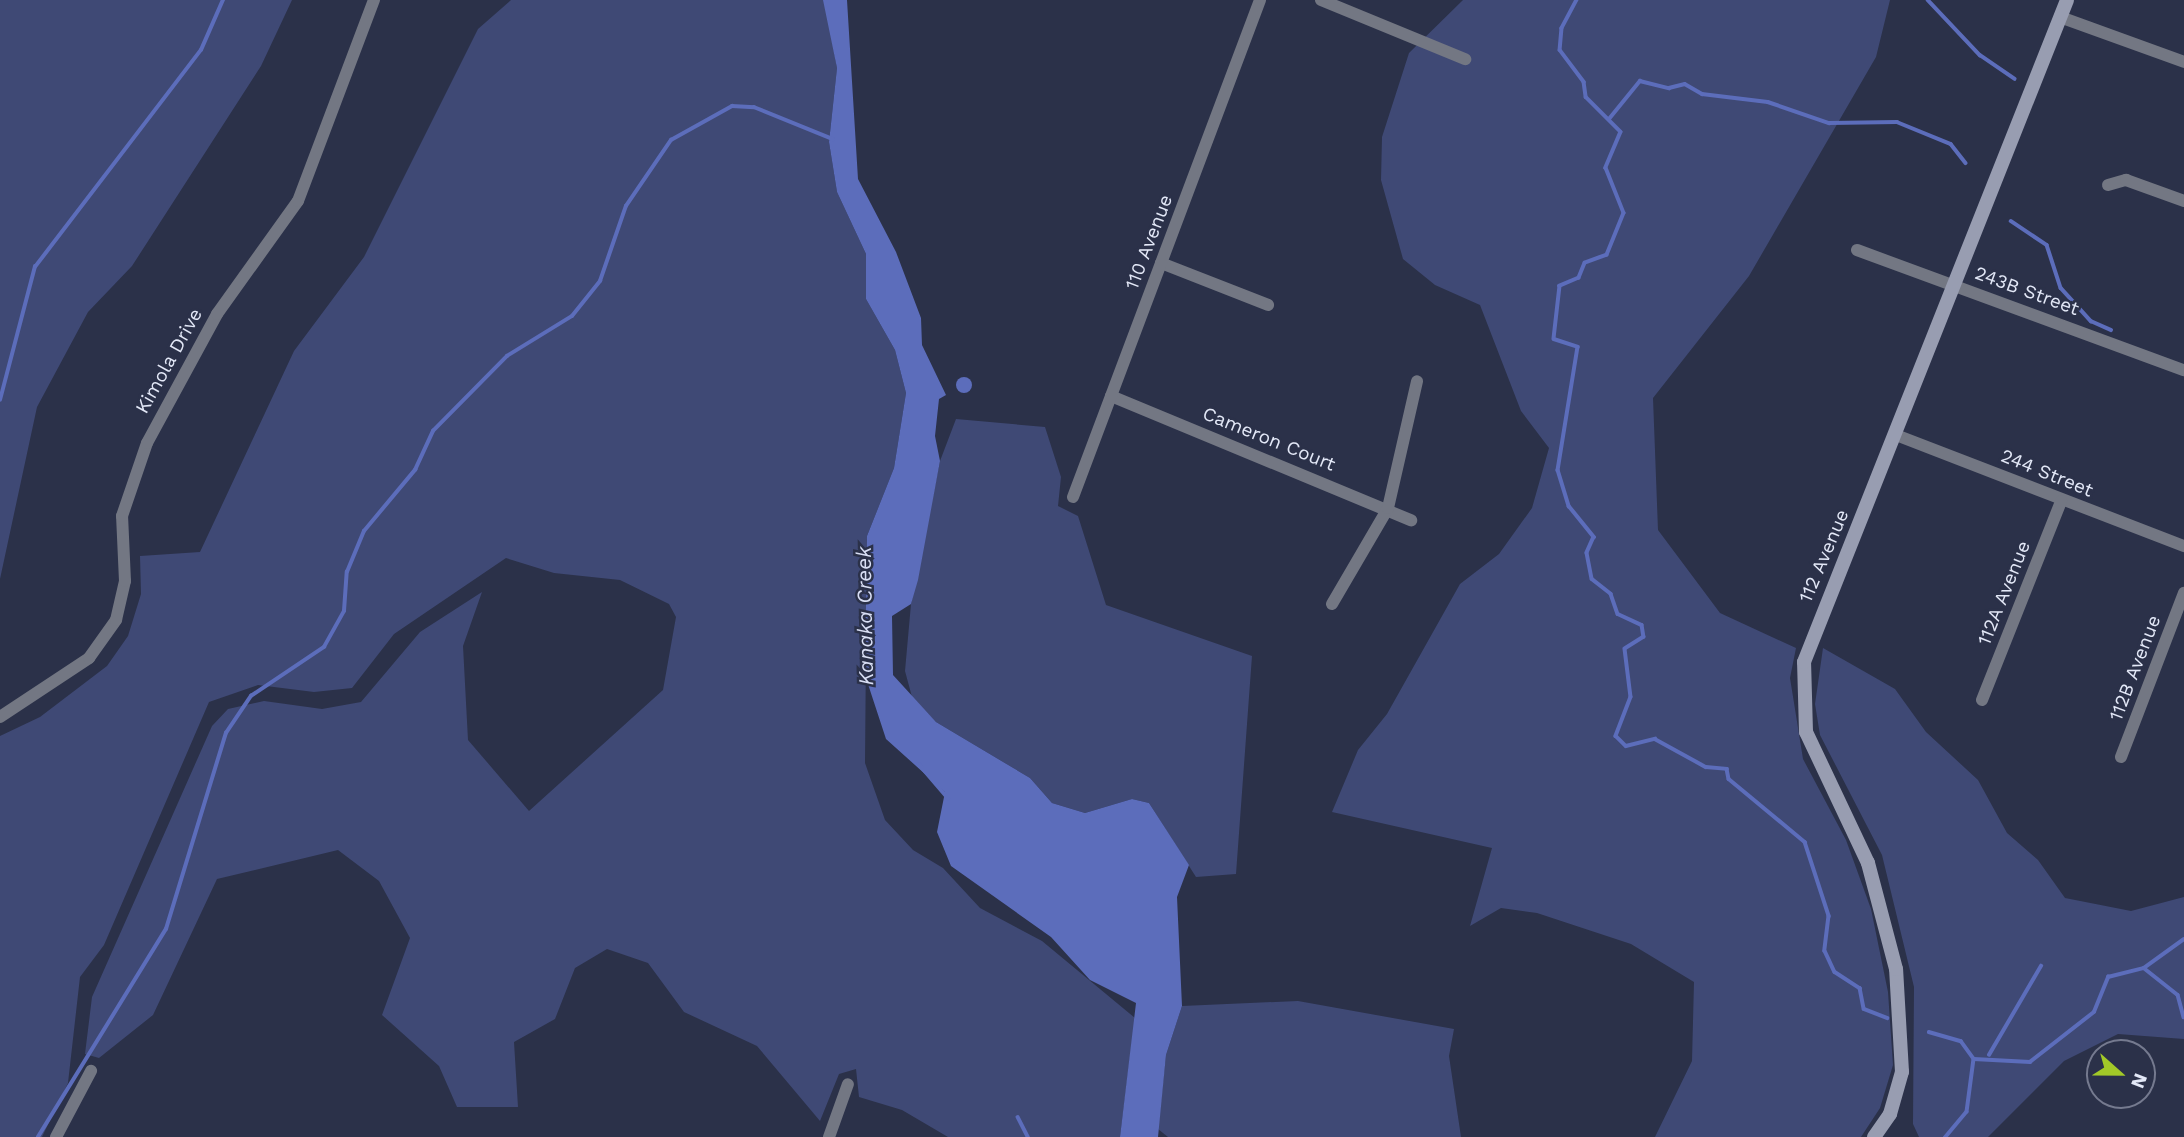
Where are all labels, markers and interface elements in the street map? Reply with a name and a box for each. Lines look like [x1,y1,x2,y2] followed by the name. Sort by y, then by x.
[1120,191,1178,293] street label: 110 Avenue
[1972,262,2082,320] street label: 243B Street
[131,304,207,418] street label: Kimola Drive
[1199,402,1339,476] street label: Cameron Court
[1998,444,2096,502] street label: 244 Street
[1794,506,1854,606] street label: 112 Avenue
[1972,537,2036,649] street label: 112A Avenue
[851,546,879,686] water label: Kanaka Creek
[2104,612,2166,724] street label: 112B Avenue
[2086,1039,2156,1109] north arrow
[2126,1070,2152,1092] text: N

